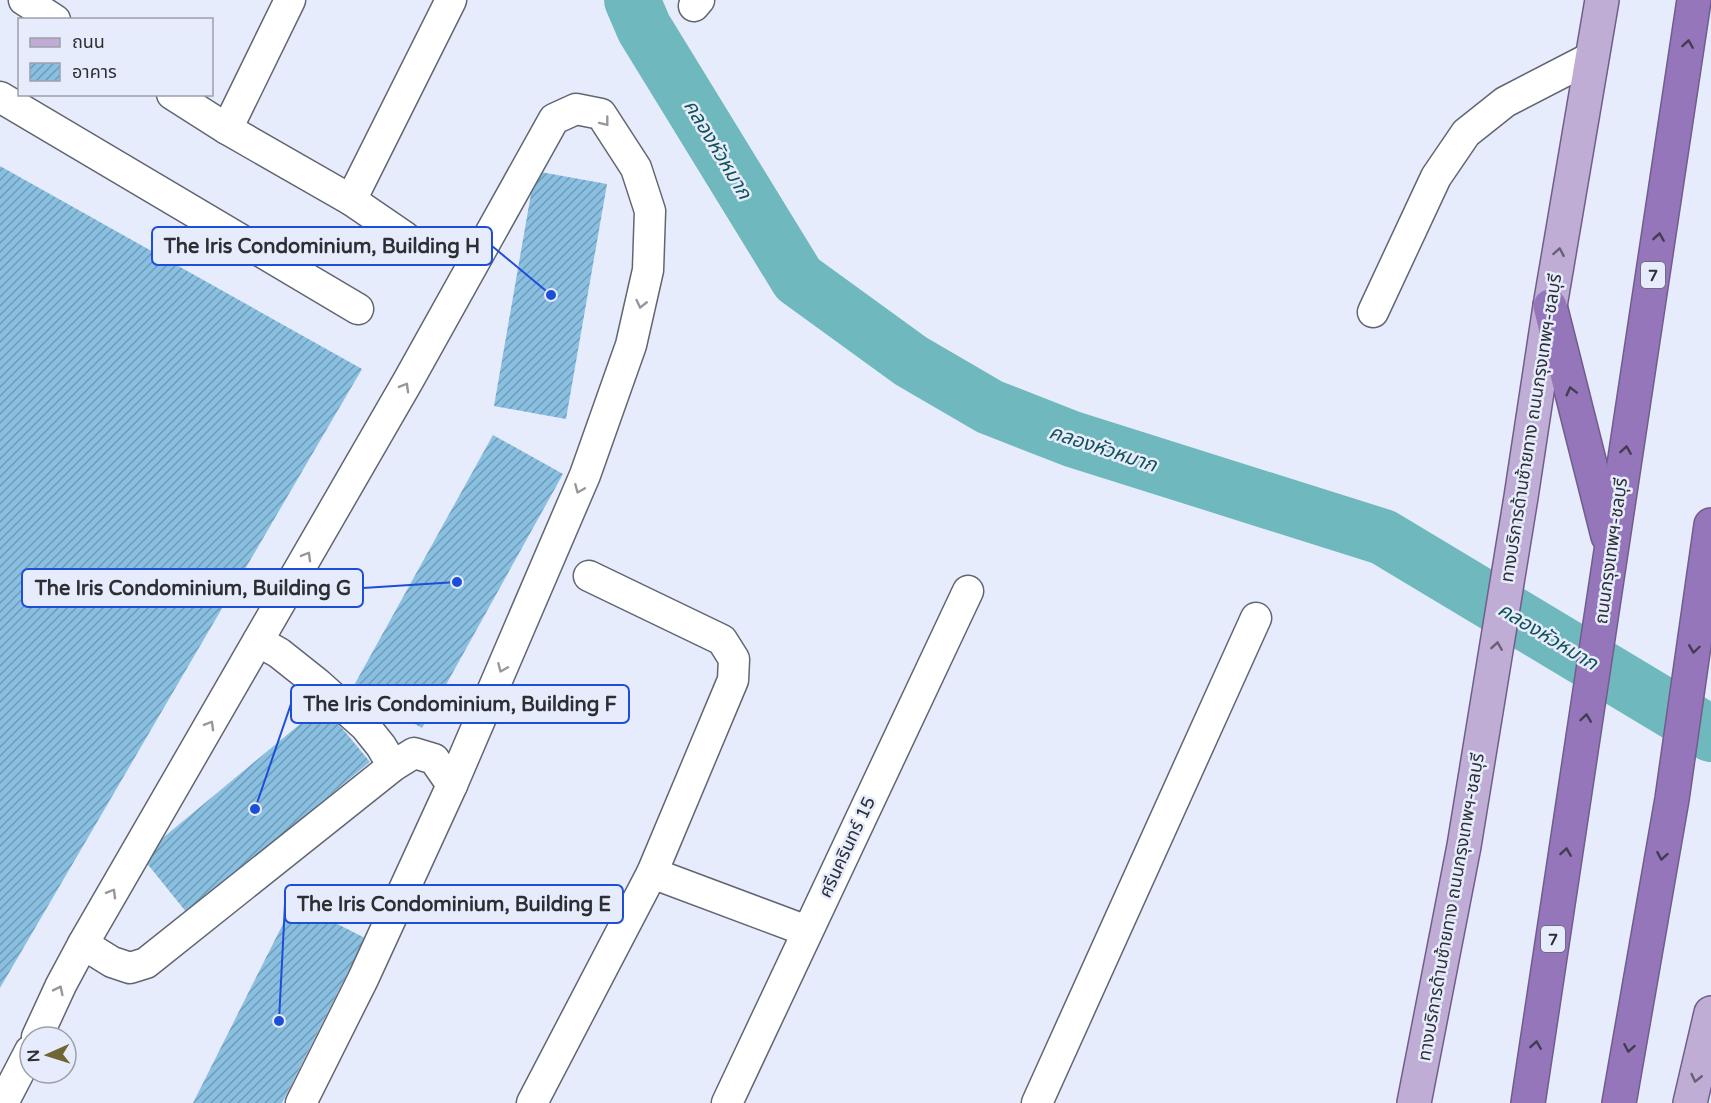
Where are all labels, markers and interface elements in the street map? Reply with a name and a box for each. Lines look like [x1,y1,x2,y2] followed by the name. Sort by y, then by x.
[18,18,213,96] legend
[72,31,105,53] text: ถนน
[1681,39,1693,49] one-way arrow
[72,61,117,83] text: อาคาร
[678,95,757,204] water label: คลองหัวหมาก
[598,115,609,126] one-way arrow
[152,227,492,265] callout: The Iris Condominium, Building H
[1652,232,1664,241] one-way arrow
[163,235,480,259] text: The Iris Condominium, Building H
[1552,248,1565,258] one-way arrow
[1641,262,1665,288] road number: 7
[1496,272,1566,584] street label: ทางบริการด้านซ้ายทาง ถนนกรุงเทพฯ-ชลบุรี
[635,299,648,309] one-way arrow
[397,383,409,393] one-way arrow
[1566,386,1578,397] one-way arrow
[1046,420,1160,478] water label: คลองหัวหมาก
[1619,446,1632,456] one-way arrow
[1590,476,1632,626] street label: ถนนกรุงเทพฯ-ชลบุรี
[574,483,586,494] one-way arrow
[300,552,311,562] one-way arrow
[22,569,363,607] callout: The Iris Condominium, Building G
[34,577,351,601] text: The Iris Condominium, Building G
[1493,598,1602,676] water label: คลองหัวหมาก
[1490,641,1502,650] one-way arrow
[1688,644,1700,653] one-way arrow
[497,662,509,673] one-way arrow
[291,685,629,723] callout: The Iris Condominium, Building F
[302,693,617,717] text: The Iris Condominium, Building F
[1580,713,1592,722] one-way arrow
[203,721,214,731] one-way arrow
[1413,751,1489,1063] street label: ทางบริการด้านซ้ายทาง ถนนกรุงเทพฯ-ชลบุรี
[814,793,880,901] street label: ศรีนครินทร์ 15
[1559,848,1572,858] one-way arrow
[1656,851,1669,861] one-way arrow
[285,885,623,923] callout: The Iris Condominium, Building E
[105,889,116,900] one-way arrow
[296,893,611,917] text: The Iris Condominium, Building E
[1541,926,1565,952] road number: 7
[51,985,63,996] one-way arrow
[18,1025,78,1085] north arrow
[1530,1041,1542,1050] one-way arrow
[1623,1043,1636,1053] one-way arrow
[24,1049,44,1063] text: N
[1690,1073,1703,1083] one-way arrow

